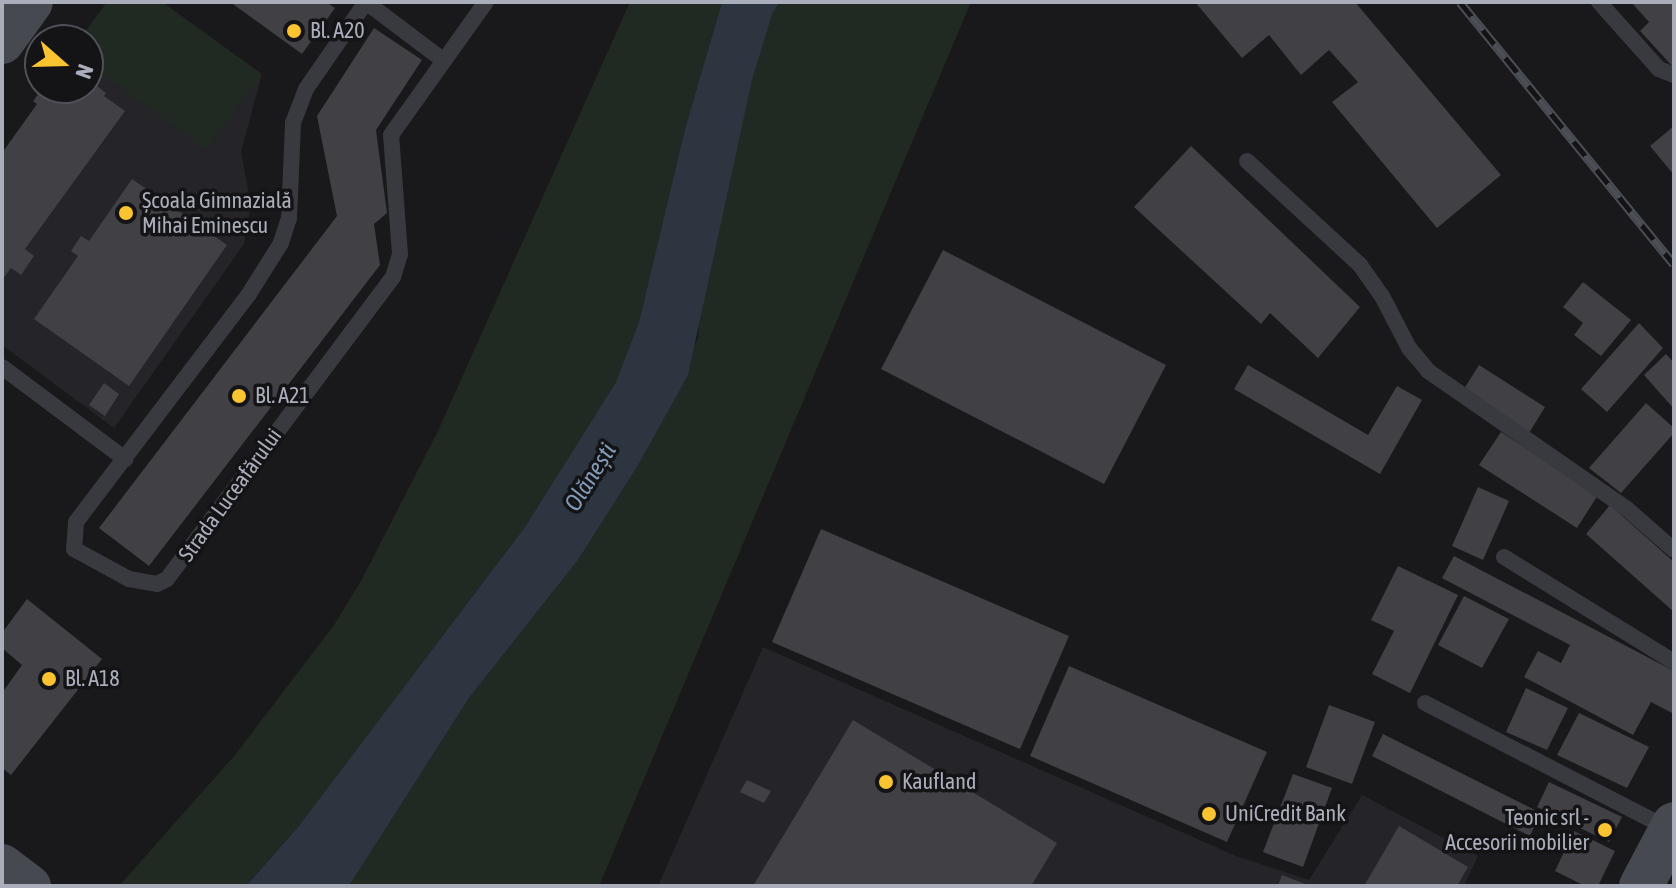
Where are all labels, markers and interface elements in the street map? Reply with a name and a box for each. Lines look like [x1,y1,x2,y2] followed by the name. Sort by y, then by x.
[310,18,365,44] place label: Bl. A20
[285,22,303,40] marker: Bl. A20
[24,24,104,104] north arrow
[70,61,99,82] text: N
[142,187,292,238] place label: Școala Gimnazială Mihai Eminescu
[117,204,135,222] marker: Școala Gimnazială Mihai Eminescu
[255,383,310,409] place label: Bl. A21
[230,387,248,405] marker: Bl. A21
[173,423,287,567] street label: Strada Luceafărului
[558,438,622,516] water label: Olănești
[65,666,120,692] place label: Bl. A18
[40,670,58,688] marker: Bl. A18
[902,769,976,795] place label: Kaufland
[877,773,895,791] marker: Kaufland
[1225,801,1346,827] place label: UniCredit Bank
[1445,804,1589,856] place label: Teonic srl - Accesorii mobilier
[1200,805,1218,823] marker: UniCredit Bank
[1596,821,1614,839] marker: Teonic srl - Accesorii mobilier

